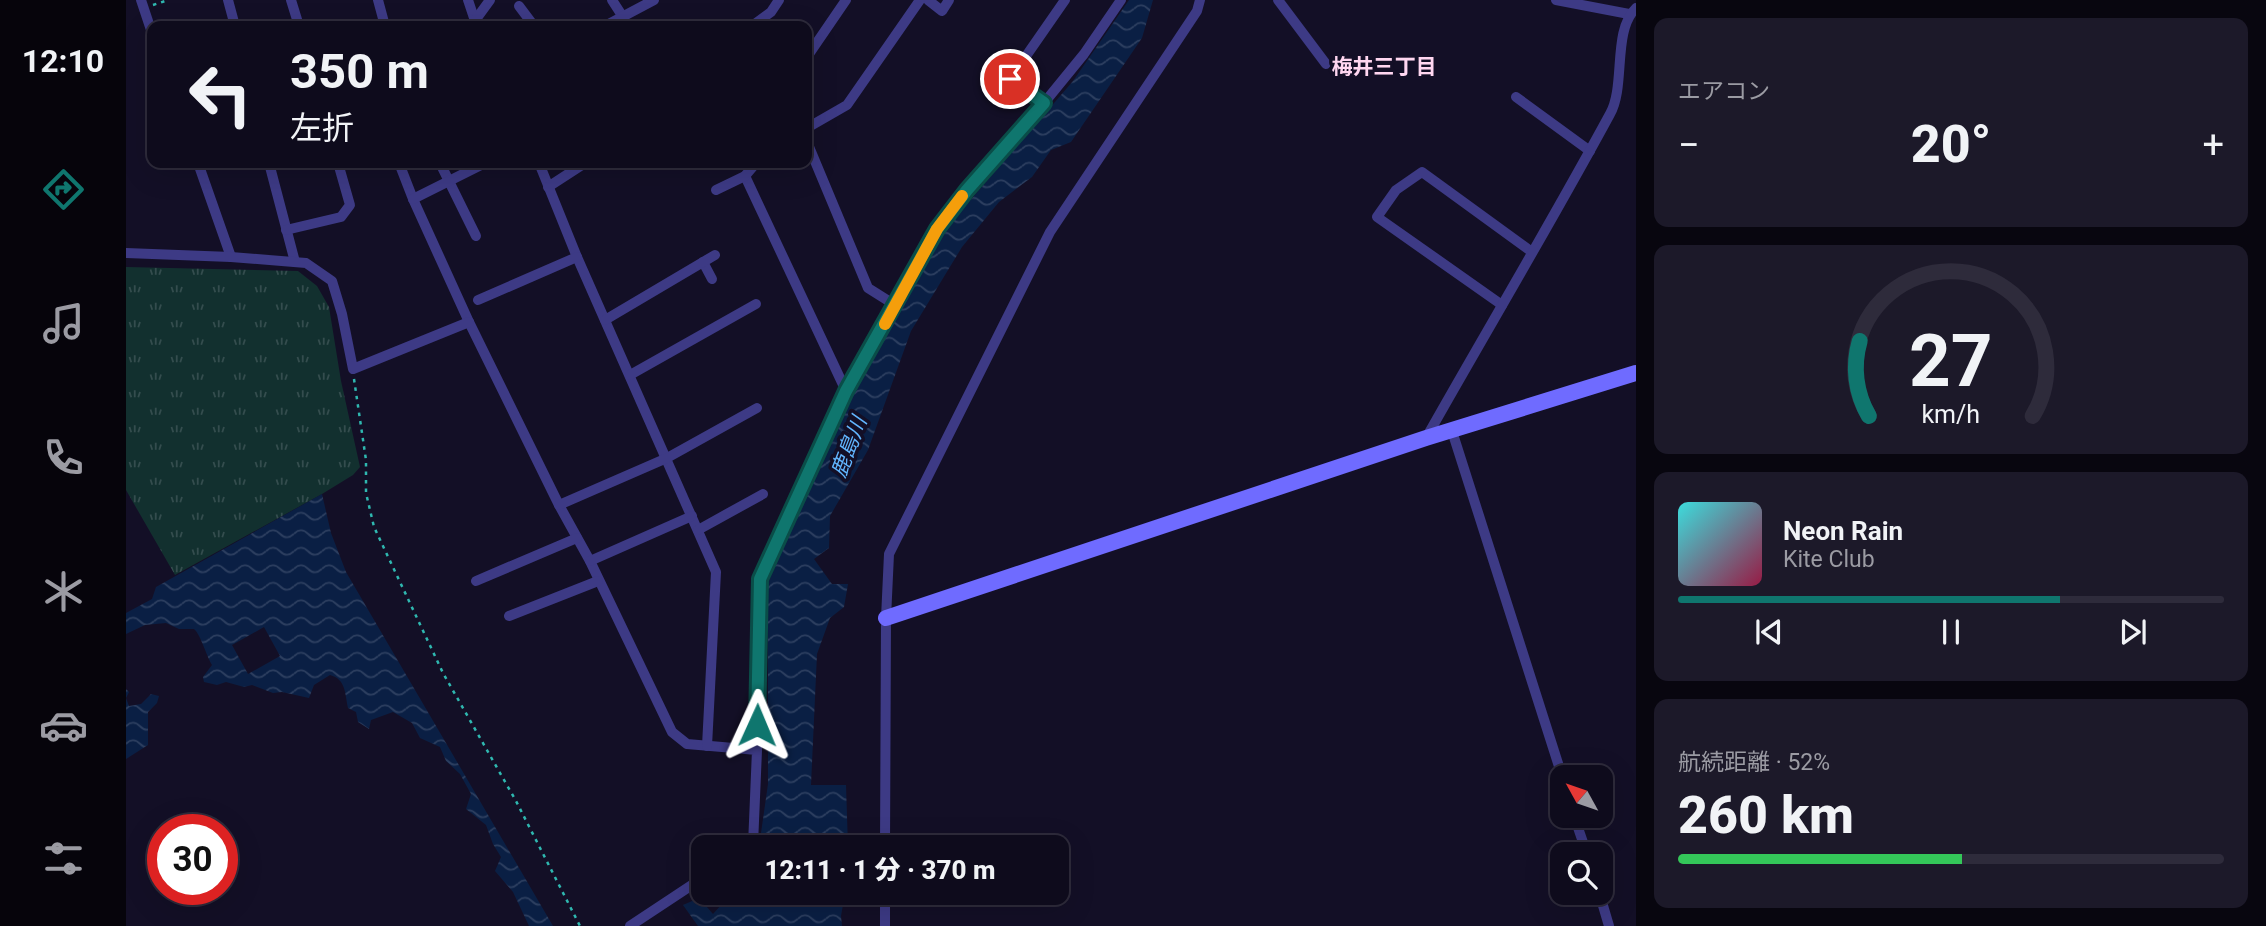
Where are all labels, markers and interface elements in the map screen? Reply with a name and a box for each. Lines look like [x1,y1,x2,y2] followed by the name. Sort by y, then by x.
[22,42,104,80] text: 12:10
[290,43,429,100] text: 350 m
[175,49,266,140] icon: left
[980,49,1040,109] pin
[1332,55,1437,79] district label: 梅井三丁目
[991,60,1029,98] icon: arrive
[1678,78,1770,105] text: エアコン
[290,109,354,147] text: 左折
[1911,114,1991,175] text: 20°
[1678,123,1700,167] text: −
[2202,123,2224,167] text: +
[39,165,88,214] icon: directions
[39,299,88,348] icon: music
[1909,318,1993,404] text: 27
[1922,399,1980,428] text: km/h
[827,411,872,481] water label: 鹿島川
[39,433,88,482] icon: phone
[1783,516,1903,546] text: Neon Rain
[1783,546,1875,573] text: Kite Club
[39,567,88,616] icon: climate
[1750,613,1788,651] icon: previous
[1932,613,1970,651] icon: pause
[2114,613,2152,651] icon: next
[720,688,794,762] position arrow
[39,701,88,750] icon: car
[1678,749,1830,776] text: 航続距離 · 52%
[1550,765,1614,828] north arrow
[1550,765,1613,905] map controls
[1678,785,1854,846] text: 260 km
[147,814,238,905] speed limit sign: 30
[39,834,88,883] icon: filters
[1550,842,1613,905] button: search
[764,855,996,885] text: 12:11 · 1 分 · 370 m

